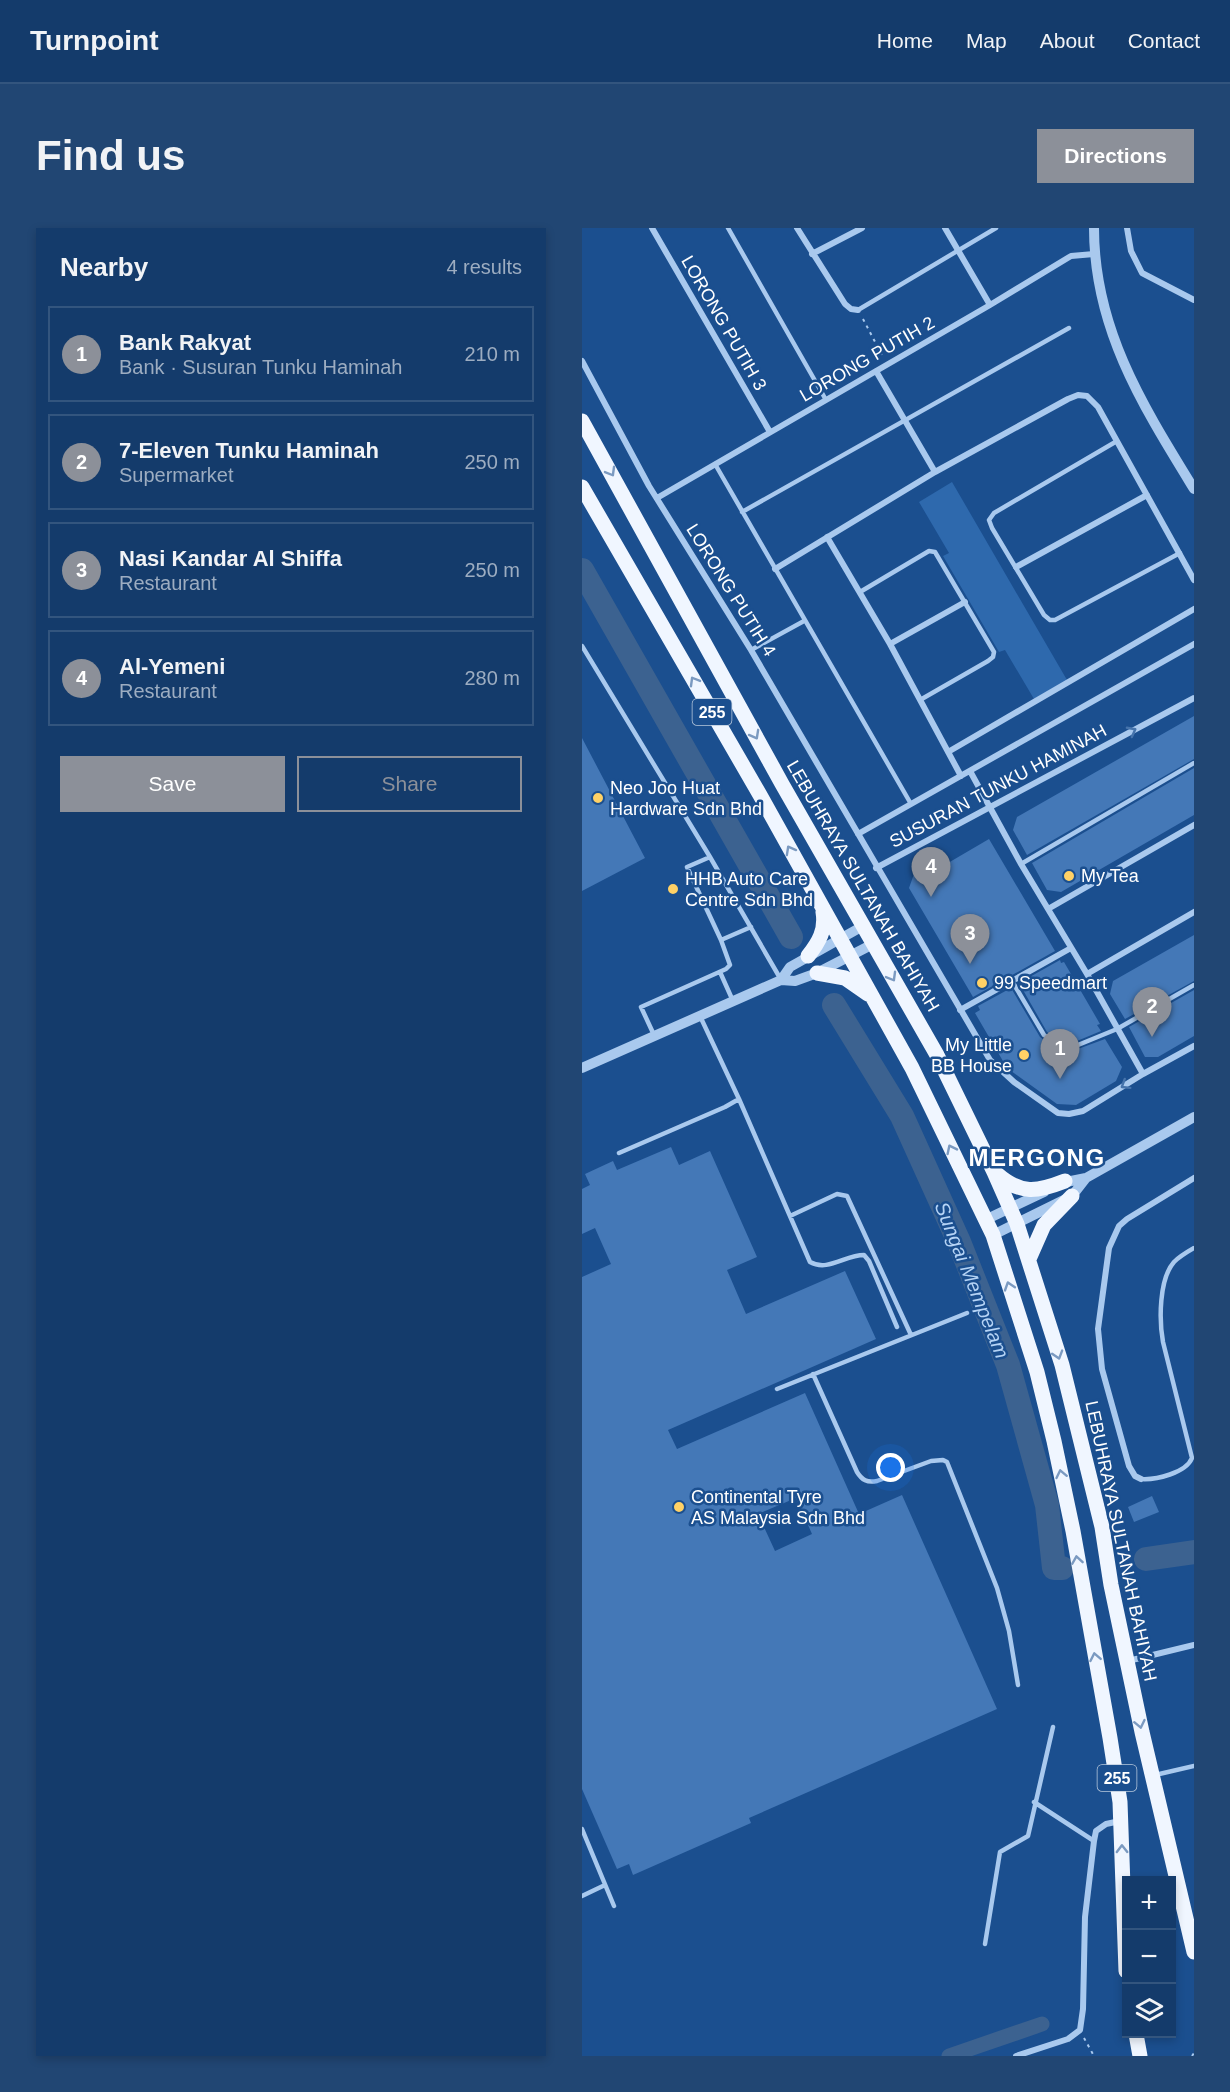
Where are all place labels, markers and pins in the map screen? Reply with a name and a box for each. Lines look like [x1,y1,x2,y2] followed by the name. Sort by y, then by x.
[610,778,762,819] place label: Neo Joo Huat Hardware Sdn Bhd
[591,791,605,805] marker: Neo Joo Huat Hardware Sdn Bhd
[912,848,950,897] pin: 4
[1081,866,1140,886] place label: My Tea
[685,869,813,910] place label: HHB Auto Care Centre Sdn Bhd
[1062,869,1076,883] marker: My Tea
[666,882,680,896] marker: HHB Auto Care Centre Sdn Bhd
[950,914,990,964] pin: 3
[994,973,1107,993] place label: 99 Speedmart
[975,976,989,990] marker: 99 Speedmart
[1132,988,1172,1037] pin: 2
[1040,1030,1080,1079] pin: 1
[931,1035,1012,1076] place label: My Little BB House
[1017,1048,1031,1062] marker: My Little BB House
[691,1487,865,1528] place label: Continental Tyre AS Malaysia Sdn Bhd
[672,1500,686,1514] marker: Continental Tyre AS Malaysia Sdn Bhd

